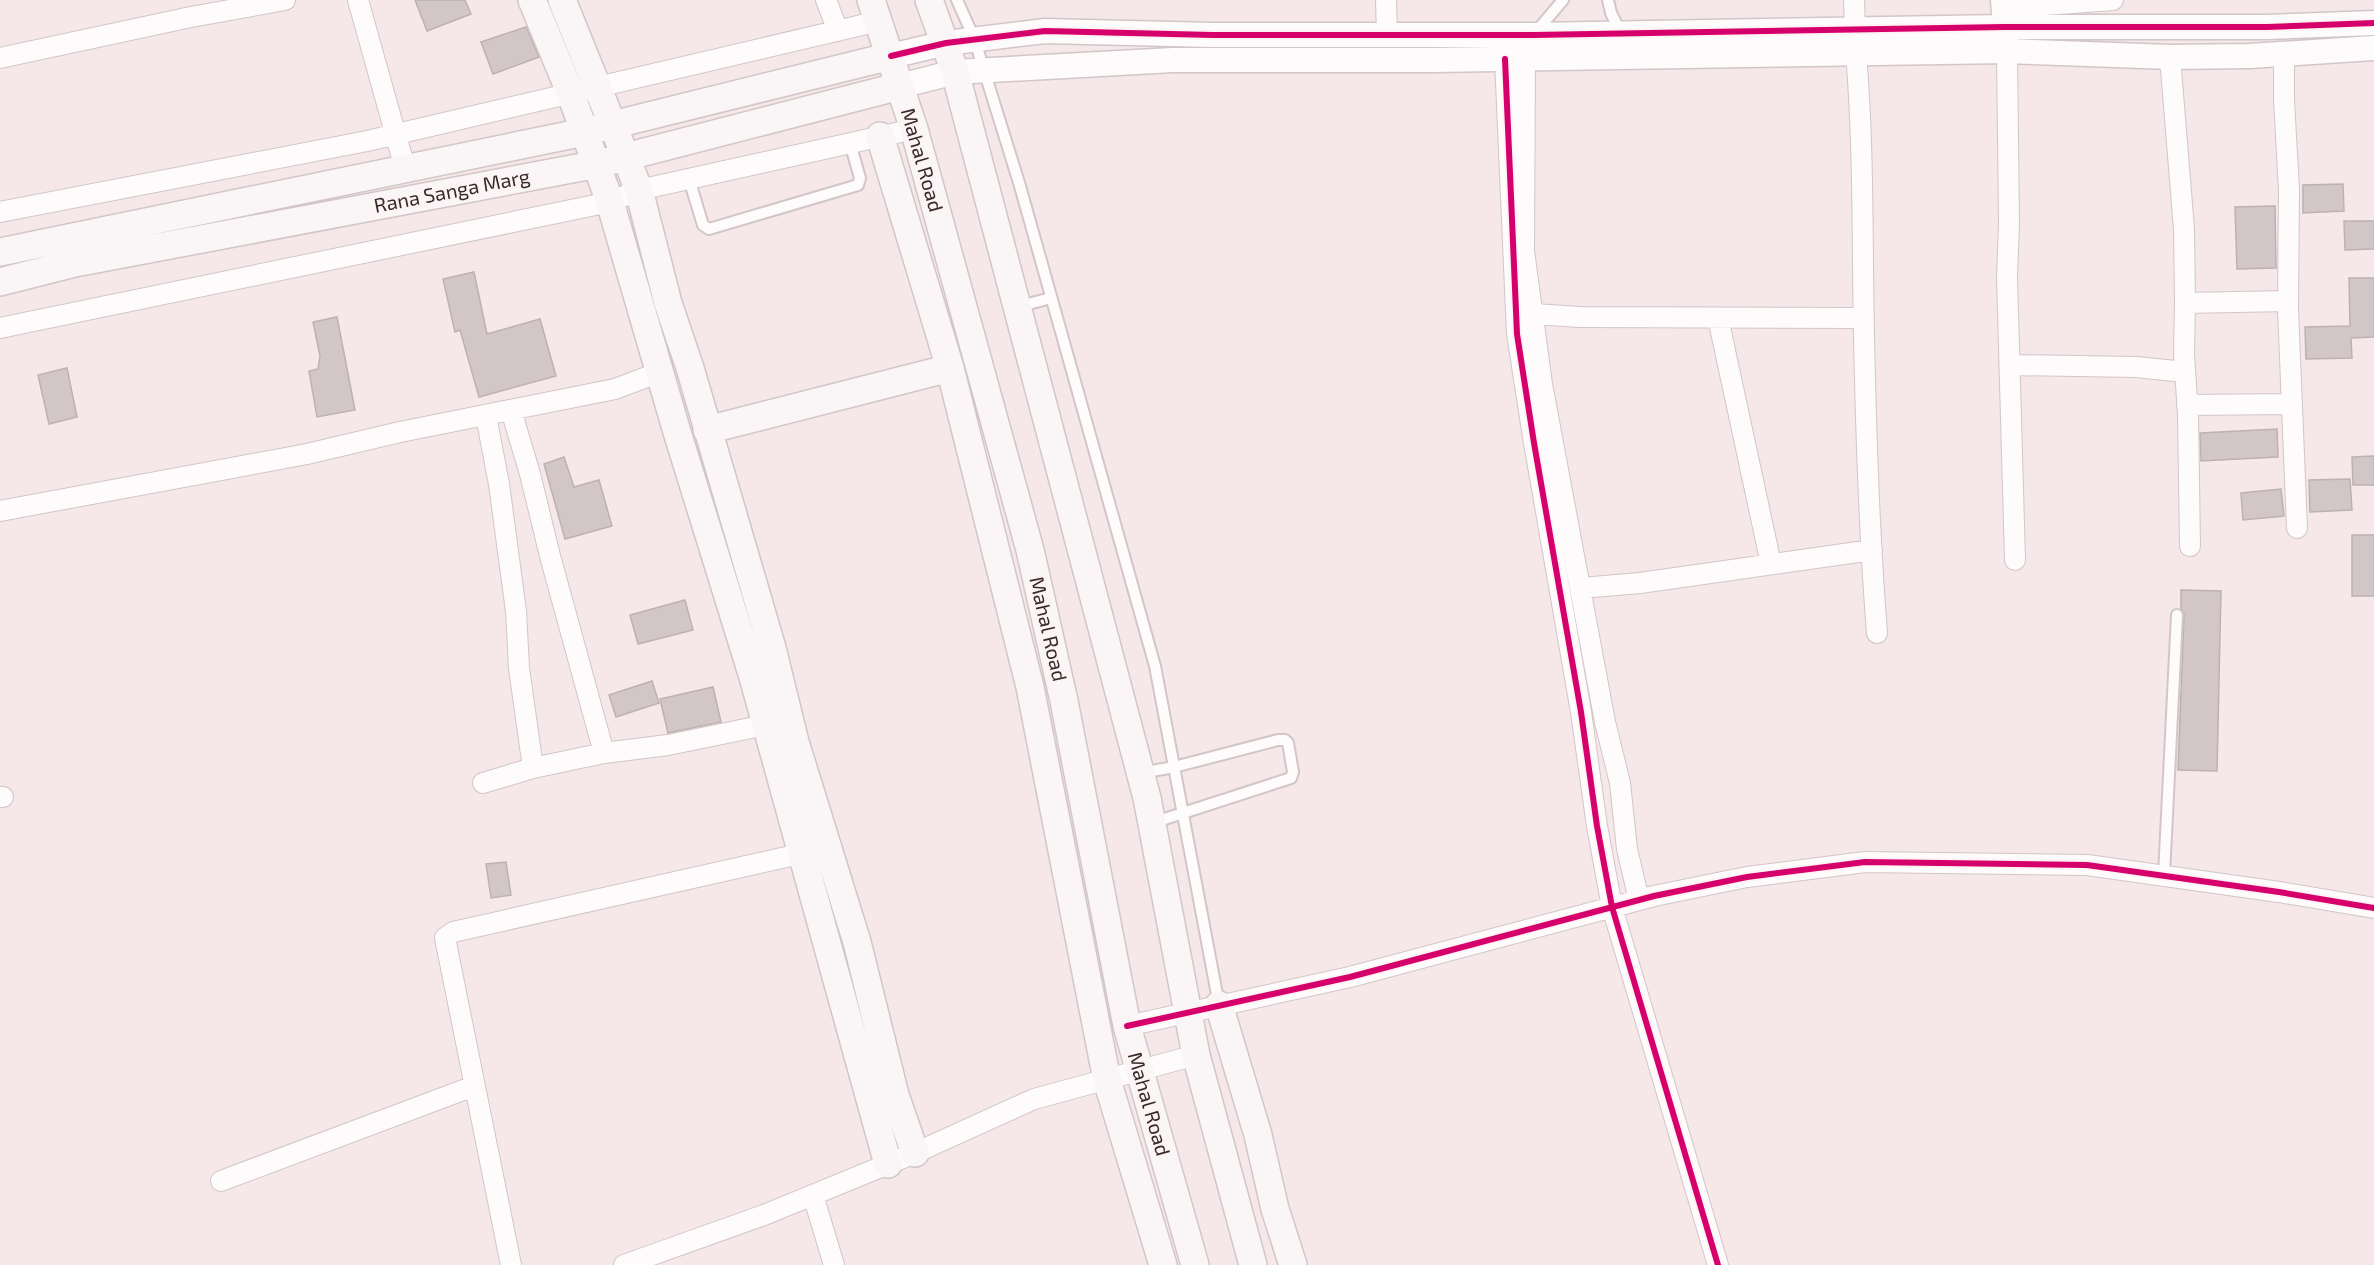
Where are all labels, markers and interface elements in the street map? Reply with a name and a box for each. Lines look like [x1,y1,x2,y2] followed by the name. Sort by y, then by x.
[897,105,949,215] street label: Mahal Road
[372,163,532,217] street label: Rana Sanga Marg
[1025,574,1073,684] street label: Mahal Road
[1124,1049,1176,1159] street label: Mahal Road

